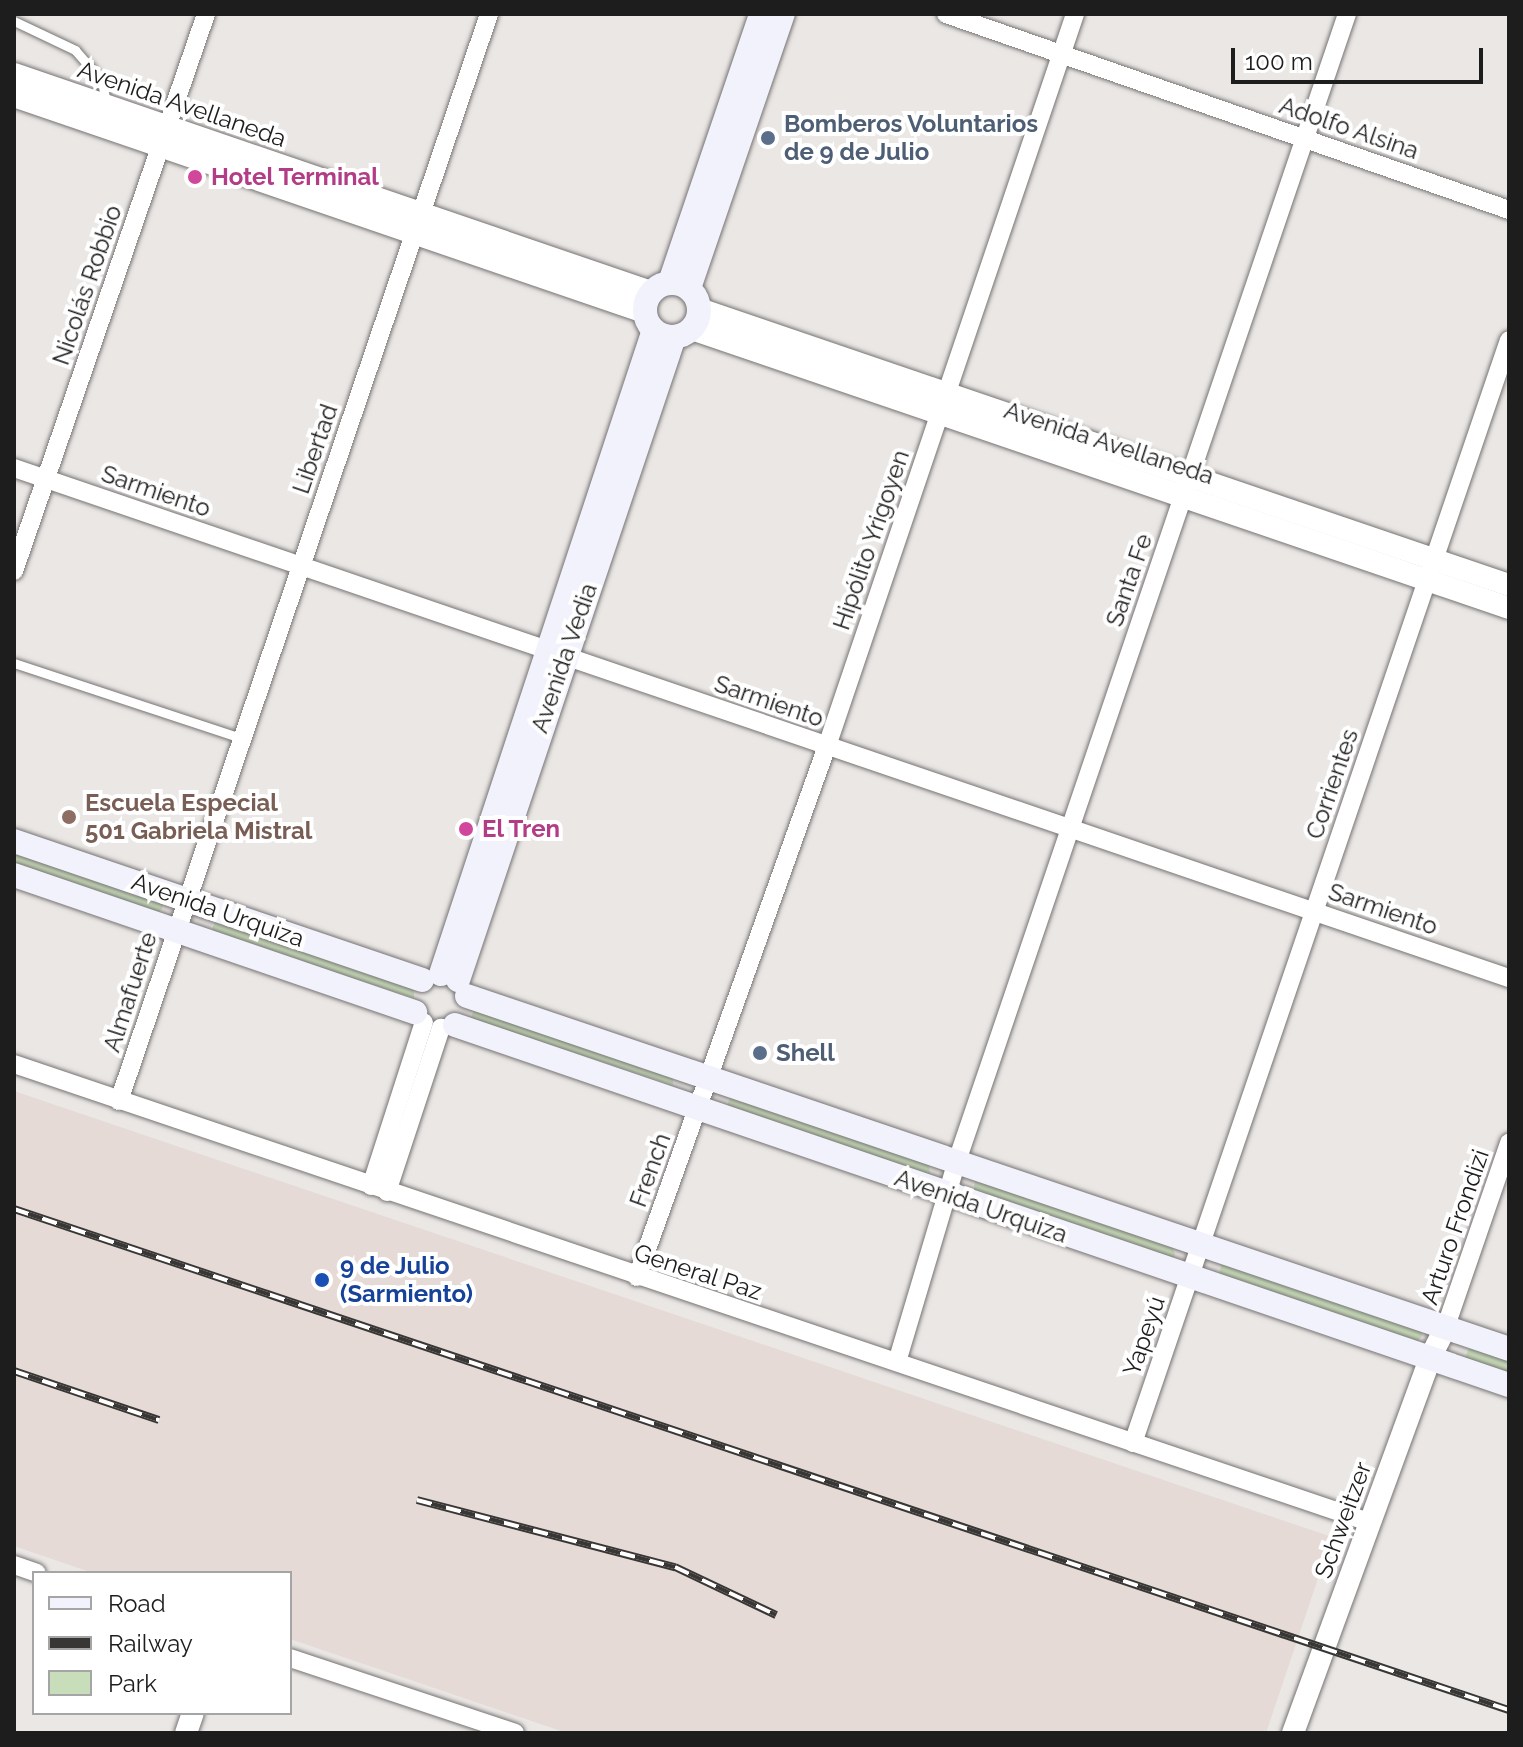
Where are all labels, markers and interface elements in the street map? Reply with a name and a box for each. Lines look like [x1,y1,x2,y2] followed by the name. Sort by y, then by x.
[1235,32,1487,82] scale bar
[1245,47,1313,76] text: 100 m
[74,55,290,153] street label: Avenida Avellaneda
[1275,91,1423,165] street label: Adolfo Alsina
[784,110,1039,166] place label: Bomberos Voluntarios de 9 de Julio
[759,129,777,147] marker: Bomberos Voluntarios de 9 de Julio
[211,163,380,191] place label: Hotel Terminal
[186,168,204,186] marker: Hotel Terminal
[46,201,128,369] street label: Nicolás Robbio
[1000,395,1218,491] street label: Avenida Avellaneda
[286,401,344,497] street label: Libertad
[827,446,915,634] street label: Hipólito Yrigoyen
[98,459,214,523] street label: Sarmiento
[1100,530,1158,630] street label: Santa Fe
[525,579,603,737] street label: Avenida Vedia
[711,669,827,733] street label: Sarmiento
[1300,725,1364,843] street label: Corrientes
[85,789,312,845] place label: Escuela Especial 501 Gabriela Mistral
[60,808,78,826] marker: Escuela Especial 501 Gabriela Mistral
[482,815,561,843] place label: El Tren
[457,820,475,838] marker: El Tren
[128,867,308,953] street label: Avenida Urquiza
[1325,877,1441,941] street label: Sarmiento
[97,928,163,1056] street label: Almafuerte
[776,1039,835,1067] place label: Shell
[751,1044,769,1062] marker: Shell
[623,1129,677,1211] street label: French
[1415,1146,1495,1308] street label: Arturo Frondizi
[891,1163,1071,1249] street label: Avenida Urquiza
[630,1238,766,1306] street label: General Paz
[340,1252,473,1308] place label: 9 de Julio (Sarmiento)
[311,1269,333,1291] marker: 9 de Julio (Sarmiento)
[1117,1292,1171,1380] street label: Yapeyú
[1309,1458,1377,1582] street label: Schweitzer
[32,1571,292,1715] legend
[108,1589,166,1618] text: Road
[108,1629,193,1658] text: Railway
[108,1669,157,1698] text: Park

